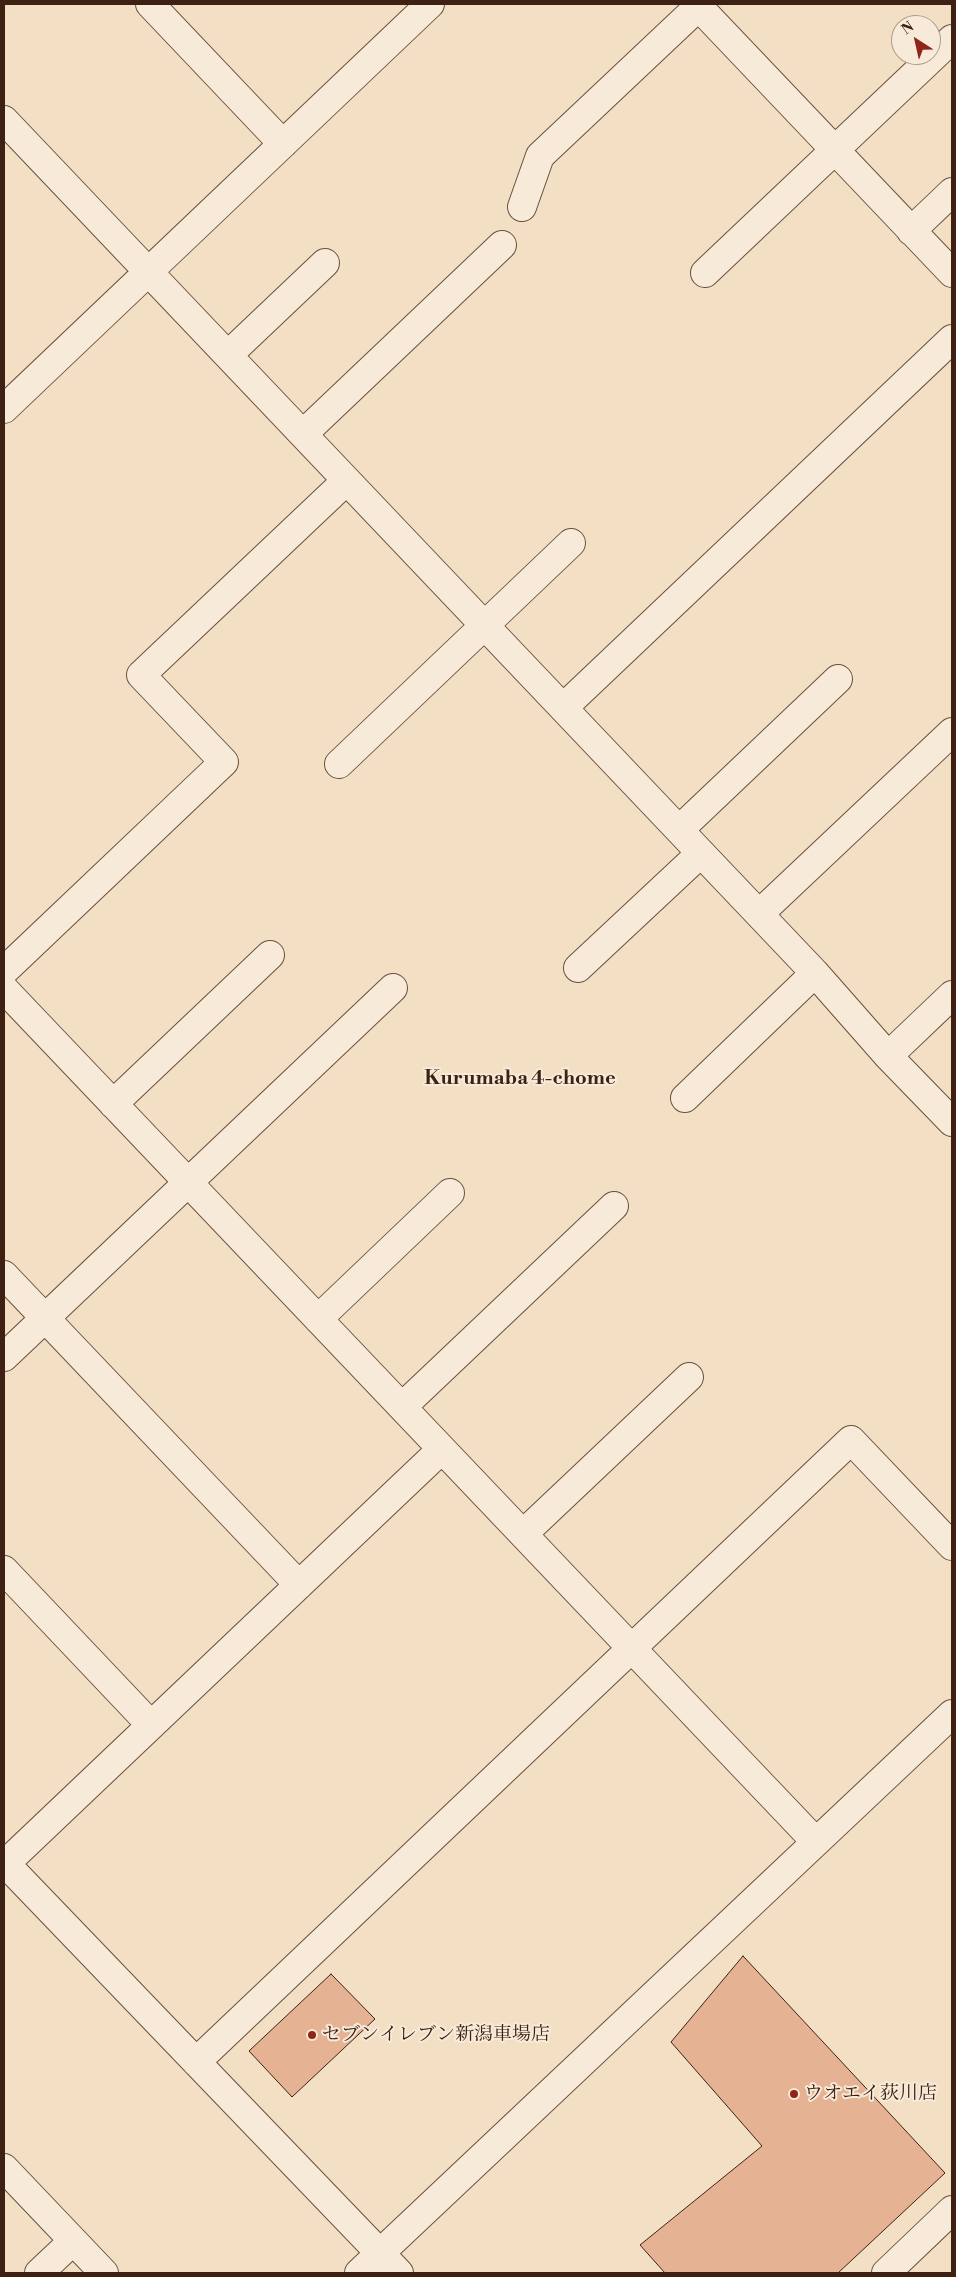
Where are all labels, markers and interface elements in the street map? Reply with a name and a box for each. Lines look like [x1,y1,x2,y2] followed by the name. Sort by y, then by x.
[891,15,941,65] north arrow
[898,18,918,39] text: N
[424,1067,616,1091] district label: Kurumaba 4-chome
[322,2024,550,2046] place label: セブンイレブン新潟車場店
[306,2029,318,2041] marker: セブンイレブン新潟車場店
[804,2083,937,2105] place label: ウオエイ荻川店
[788,2088,800,2100] marker: ウオエイ荻川店

